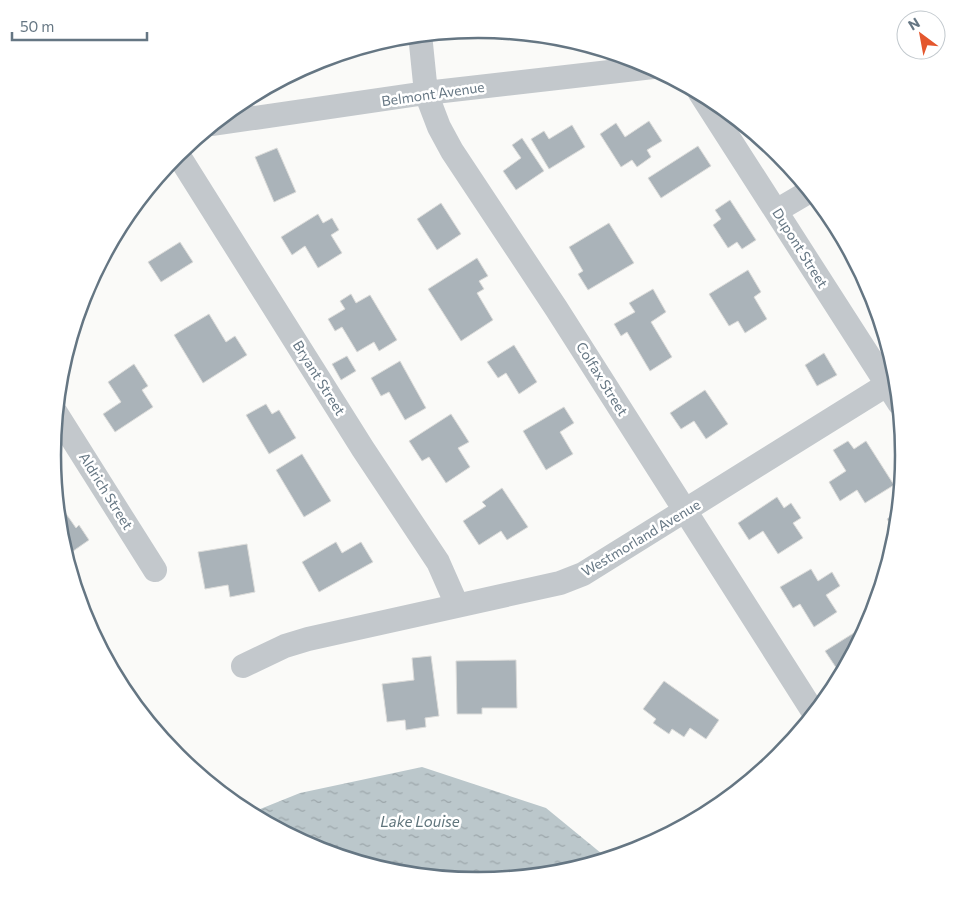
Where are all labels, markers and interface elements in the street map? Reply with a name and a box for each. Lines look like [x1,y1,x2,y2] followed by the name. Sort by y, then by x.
[12,10,148,42] scale bar
[896,10,946,60] north arrow
[905,14,923,34] text: N
[20,17,54,35] text: 50 m
[380,78,485,109] street label: Belmont Avenue
[769,205,832,291] street label: Dupont Street
[290,337,349,419] street label: Bryant Street
[573,339,632,419] street label: Colfax Street
[76,449,137,533] street label: Aldrich Street
[578,495,703,580] street label: Westmorland Avenue
[380,812,460,830] water label: Lake Louise

